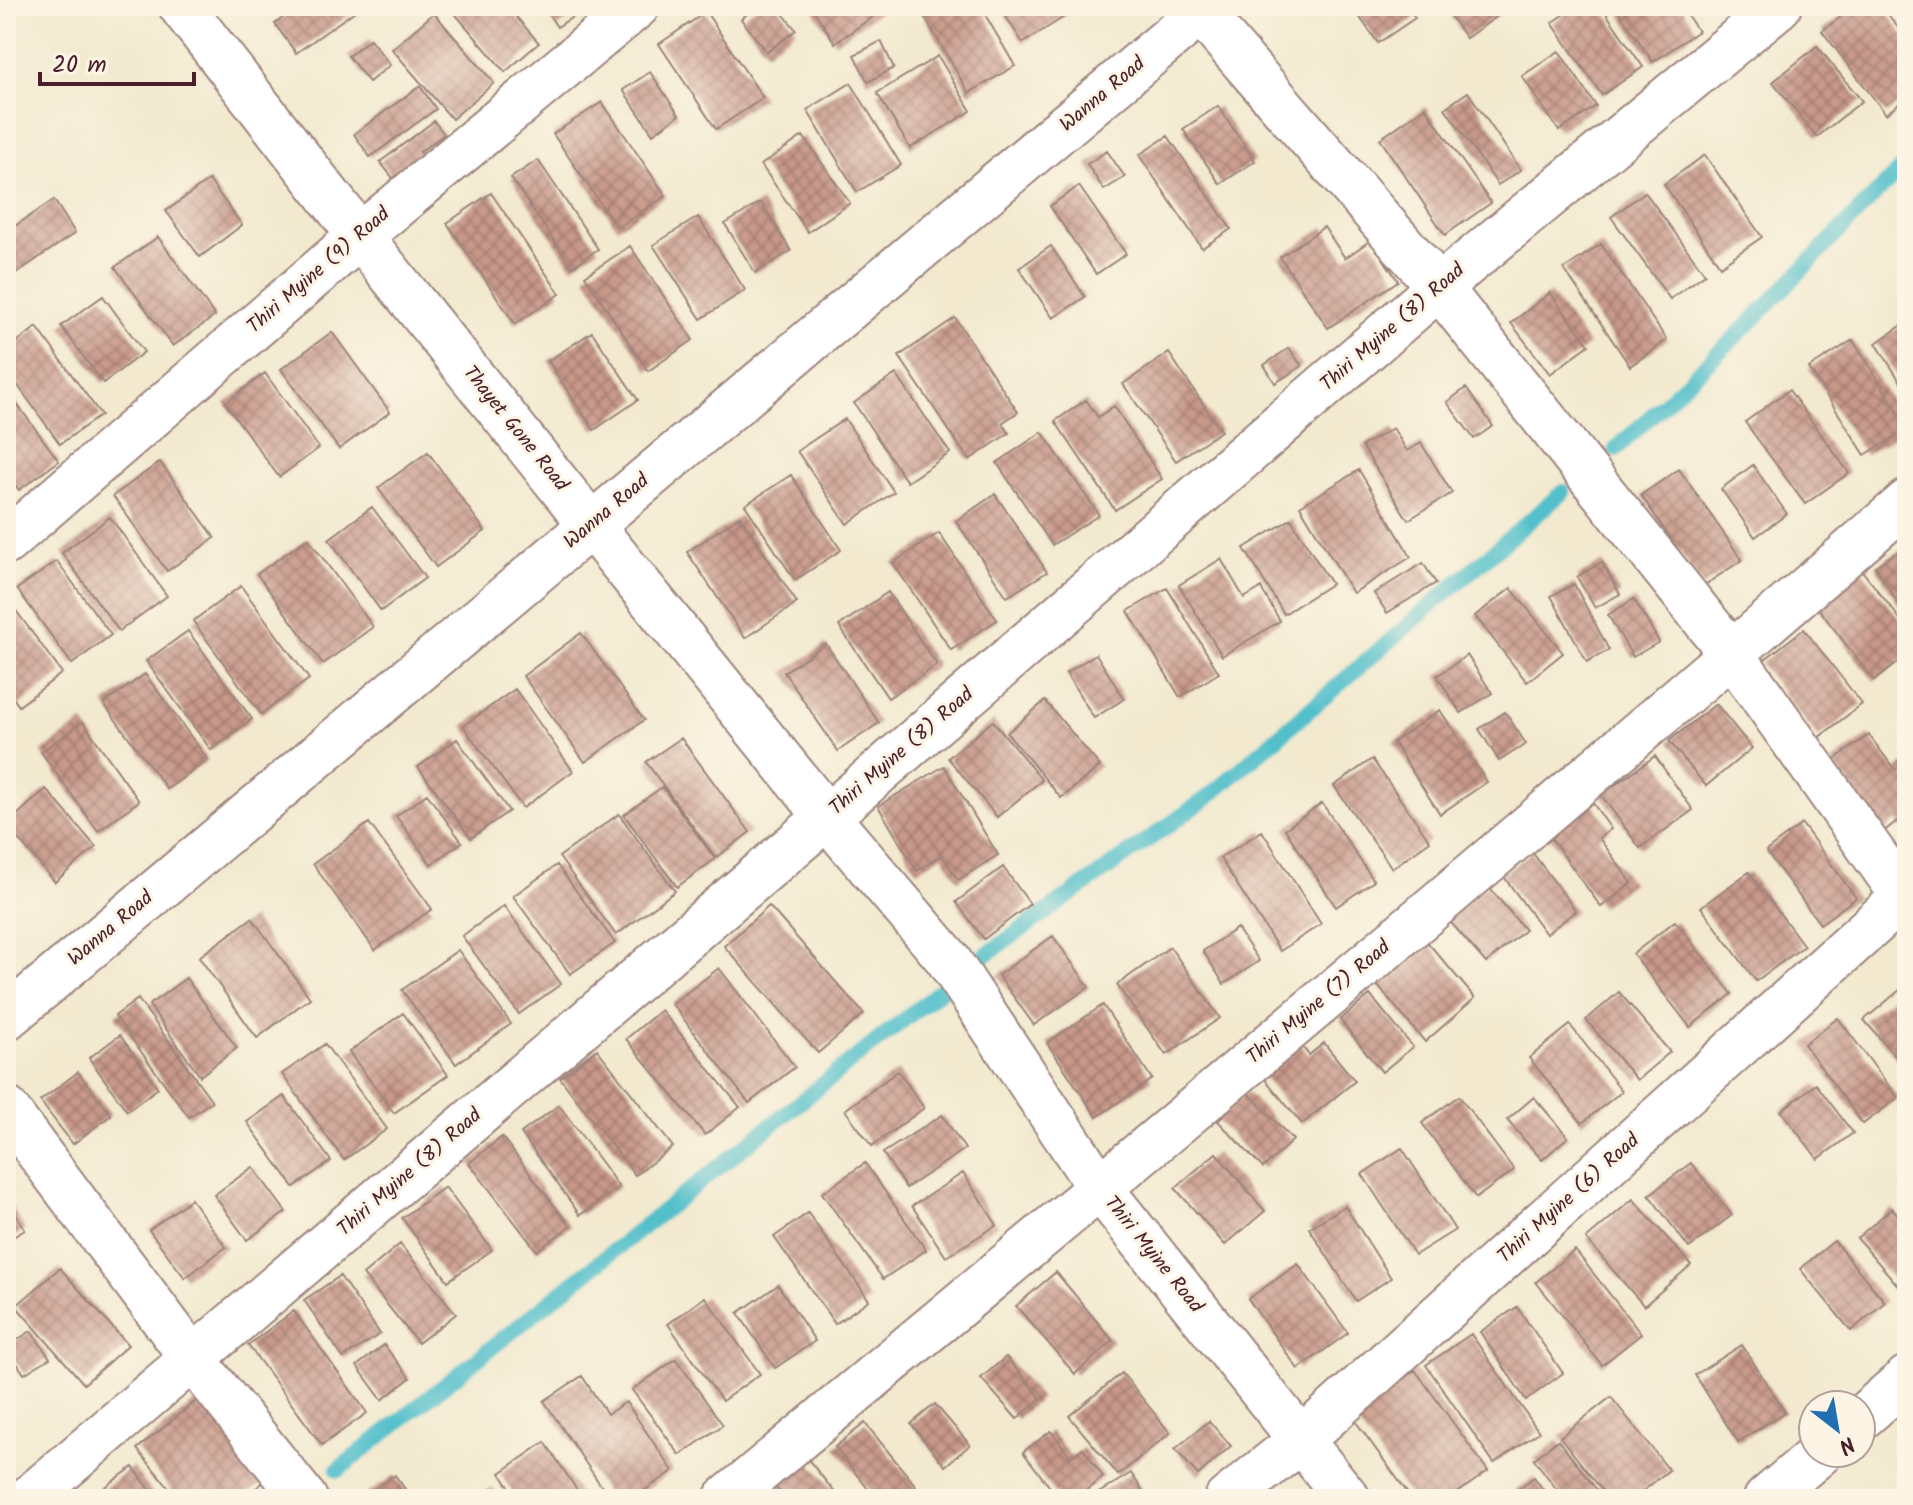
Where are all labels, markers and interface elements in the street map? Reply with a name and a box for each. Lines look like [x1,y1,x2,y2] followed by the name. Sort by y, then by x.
[40,36,194,86] scale bar
[52,46,107,85] text: 20 m
[1053,49,1154,141] street label: Wanna Road
[240,199,399,342] street label: Thiri Myine (9) Road
[1313,255,1473,400] street label: Thiri Myine (8) Road
[454,359,577,500] street label: Thayet Gone Road
[557,466,658,558] street label: Wanna Road
[822,679,982,824] street label: Thiri Myine (8) Road
[61,883,162,975] street label: Wanna Road
[1240,932,1399,1073] street label: Thiri Myine (7) Road
[330,1100,490,1245] street label: Thiri Myine (8) Road
[1491,1125,1648,1272] street label: Thiri Myine (6) Road
[1095,1189,1211,1322] street label: Thiri Myine Road
[1797,1389,1877,1469] north arrow
[1831,1425,1861,1463] text: N

